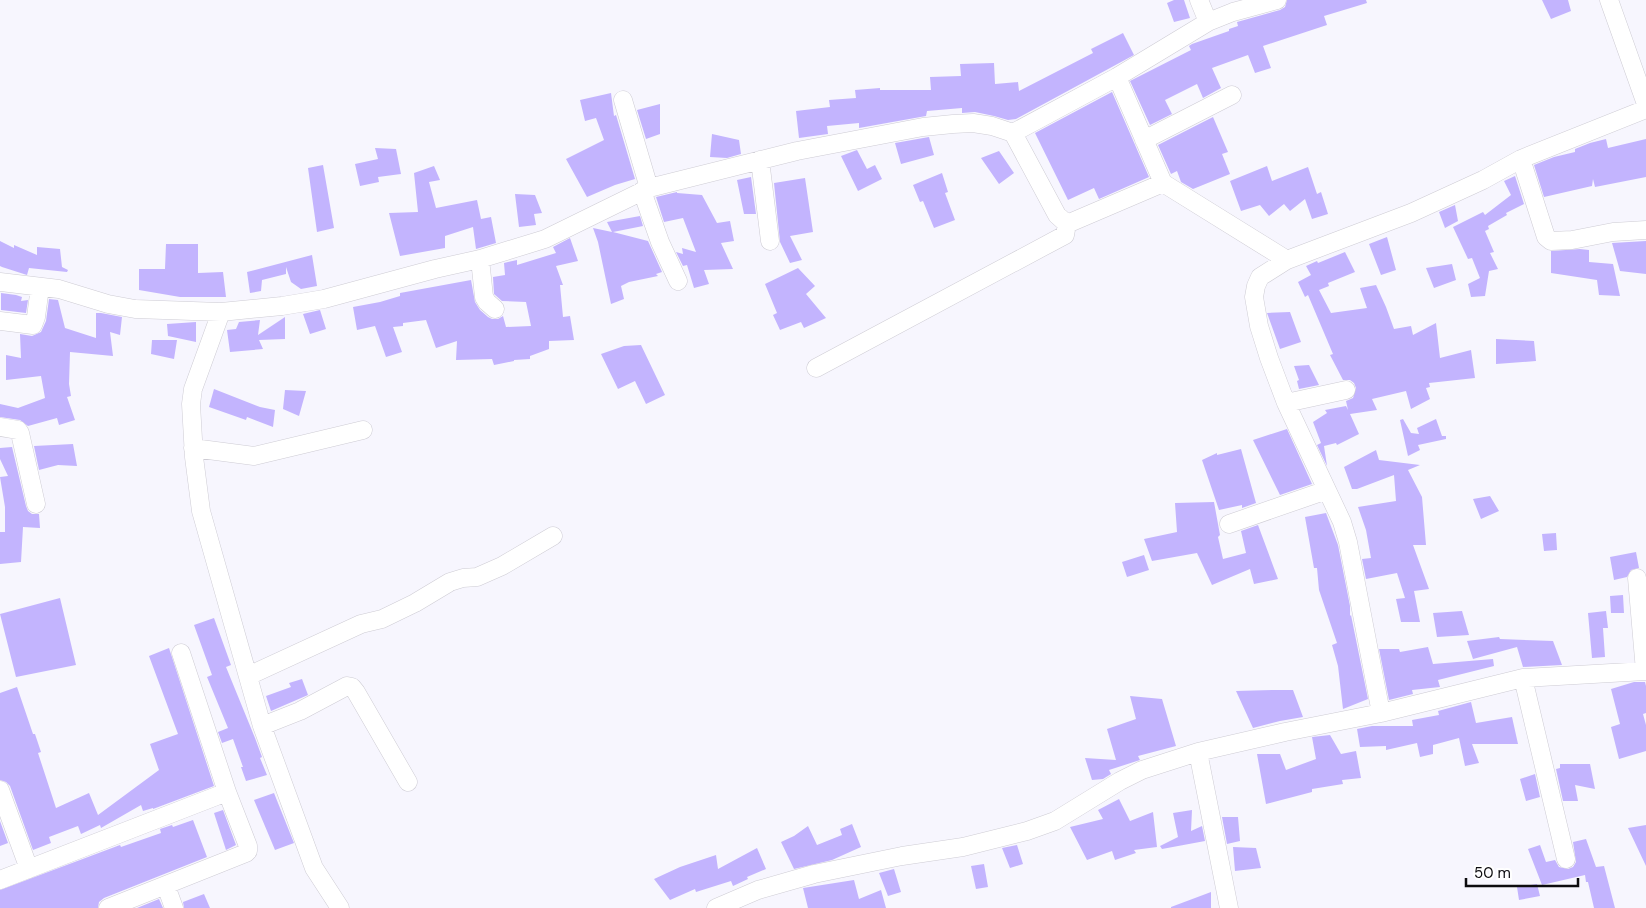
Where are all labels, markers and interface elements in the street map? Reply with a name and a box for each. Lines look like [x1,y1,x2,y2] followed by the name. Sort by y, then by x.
[1466,856,1578,888] scale bar
[1474,863,1511,883] text: 50 m

